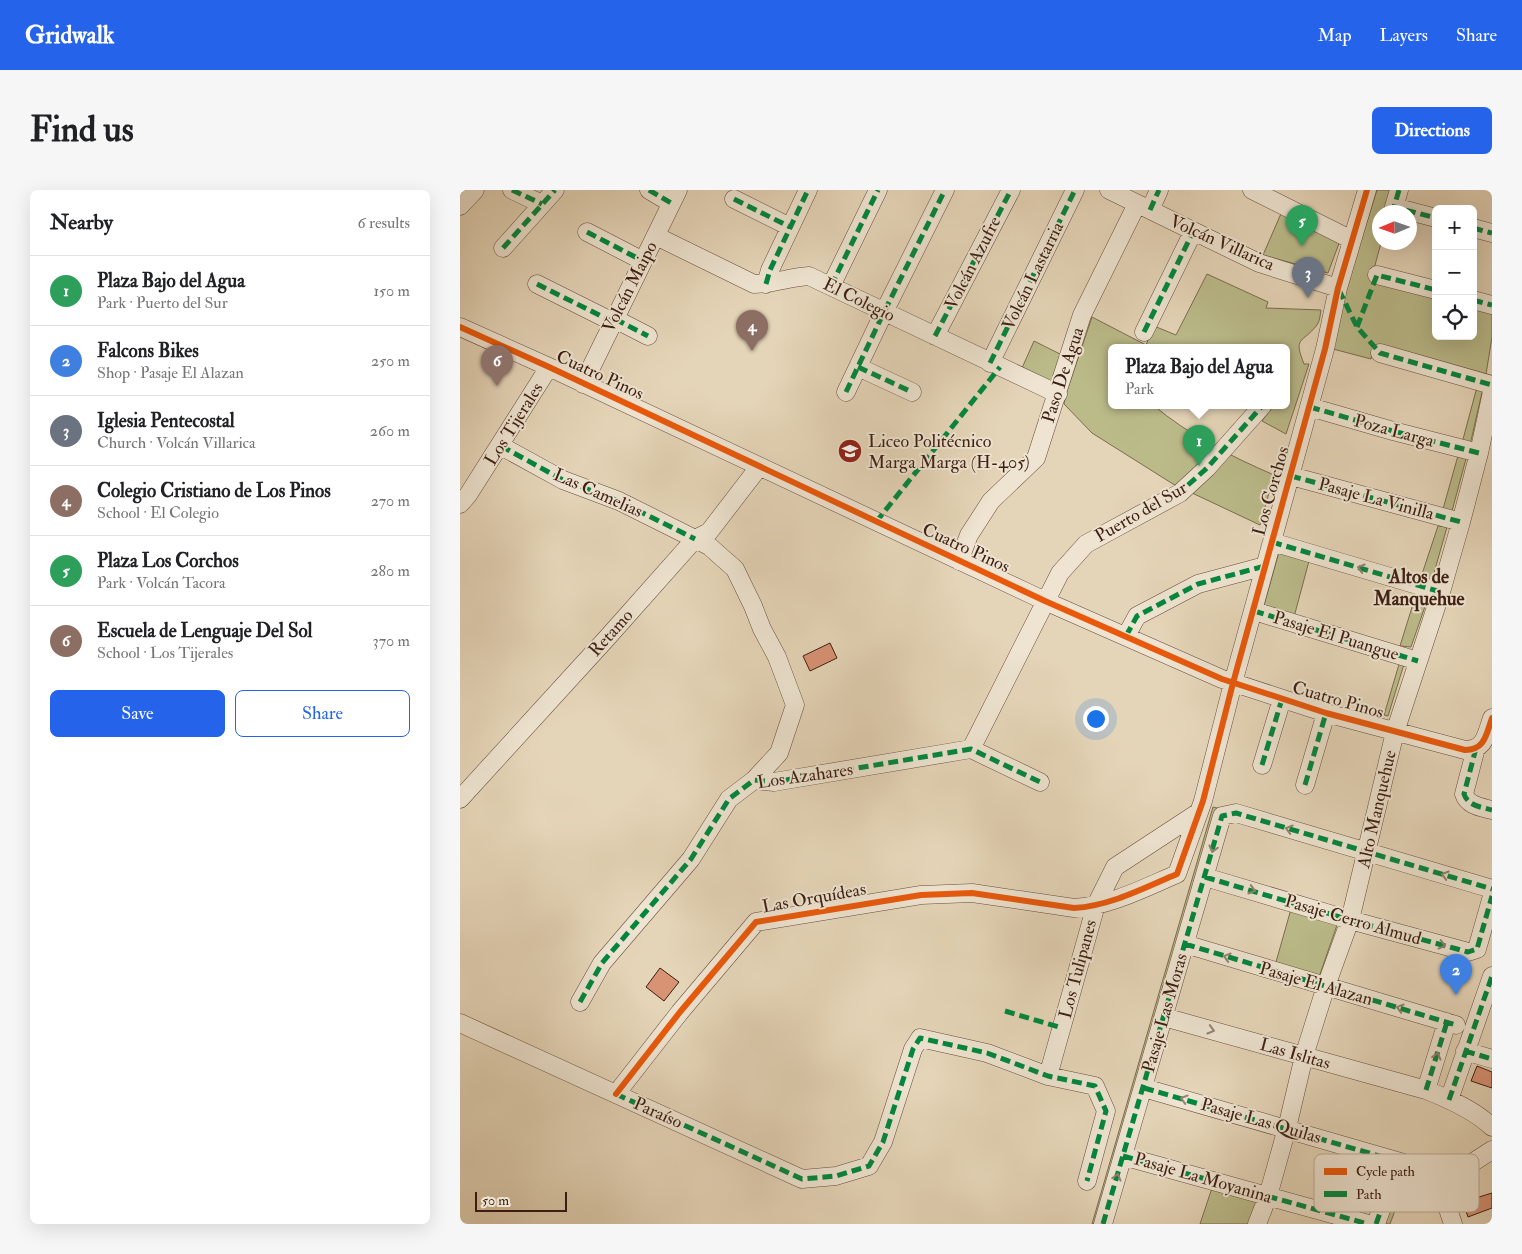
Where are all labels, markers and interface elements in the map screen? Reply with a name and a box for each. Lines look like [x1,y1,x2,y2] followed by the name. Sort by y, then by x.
[25,20,114,51] text: Gridwalk
[1318,24,1352,47] text: Map
[1380,24,1428,47] text: Layers
[1456,24,1497,47] text: Share
[1372,107,1492,154] button: Directions
[30,108,134,152] text: Find us
[1286,205,1318,246] pin: 5
[1372,205,1417,250] north arrow
[1432,205,1477,340] map controls
[1432,205,1477,250] button: +
[50,209,113,236] text: Nearby
[1166,210,1278,277] street label: Volcán Villarica
[940,212,1007,313] street label: Volcán Azufre
[358,213,410,233] text: 6 results
[997,218,1069,334] street label: Volcán Lastarria
[597,237,663,336] street label: Volcán Maipo
[1432,250,1477,295] button: −
[1292,257,1324,298] pin: 3
[97,269,245,293] text: Plaza Bajo del Agua
[819,273,899,327] street label: El Colegio
[63,281,69,301] text: 1
[373,281,410,301] text: 150 m
[97,293,228,313] text: Park · Puerto del Sur
[1432,295,1477,340] button: locate
[736,310,768,351] pin: 4
[1037,324,1089,426] street label: Paso De Agua
[97,339,199,363] text: Falcons Bikes
[1108,344,1290,409] popup
[481,345,513,386] pin: 6
[553,345,647,405] street label: Cuatro Pinos
[62,351,70,371] text: 2
[371,351,410,371] text: 250 m
[1125,355,1273,379] text: Plaza Bajo del Agua
[97,363,244,383] text: Shop · Pasaje El Alazan
[479,378,549,470] street label: Los Tijerales
[1125,379,1154,399] text: Park
[97,409,235,433] text: Iglesia Pentecostal
[1351,409,1437,453] street label: Poza Larga
[63,421,69,441] text: 3
[370,421,410,441] text: 260 m
[1183,425,1215,466] pin: 1
[868,430,1030,474] place label: Liceo Politécnico Marga Marga (H-405)
[97,433,256,453] text: Church · Volcán Villarica
[837,438,863,464] school or university icon: Liceo Politécnico Marga Marga (H-405)
[1247,444,1295,538] street label: Los Corchos
[550,463,646,523] street label: Las Camelias
[1316,472,1437,526] street label: Pasaje La Vinilla
[1091,476,1192,548] street label: Puerto del Sur
[97,479,331,503] text: Colegio Cristiano de Los Pinos
[62,491,70,511] text: 4
[371,491,410,511] text: 270 m
[97,503,219,523] text: School · El Colegio
[919,518,1013,578] street label: Cuatro Pinos
[97,549,239,573] text: Plaza Los Corchos
[62,561,70,581] text: 5
[370,561,410,581] text: 280 m
[1357,563,1365,573] one-way arrow
[1372,565,1465,612] district label: Altos de Manquehue
[97,573,226,593] text: Park · Volcán Tacora
[584,604,639,662] street label: Retamo
[1270,606,1402,666] street label: Pasaje El Puangue
[97,619,312,643] text: Escuela de Lenguaje Del Sol
[62,631,70,651] text: 6
[373,631,410,651] text: 370 m
[97,643,233,663] text: School · Los Tijerales
[1290,676,1386,724] street label: Cuatro Pinos
[50,690,225,737] button: Save
[235,690,410,737] button: Share
[1083,706,1109,732] your location
[1352,747,1402,871] street label: Alto Manquehue
[756,758,854,794] street label: Los Azahares
[1285,824,1294,835] one-way arrow
[1208,845,1218,853] one-way arrow
[1442,870,1450,880] one-way arrow
[760,878,868,918] street label: Las Orquídeas
[1247,885,1256,895] one-way arrow
[1282,889,1424,951] street label: Pasaje Cerro Almud
[1054,917,1102,1021] street label: Los Tulipanes
[1437,940,1445,950] one-way arrow
[1137,951,1193,1075] street label: Pasaje Las Moras
[1224,953,1232,963] one-way arrow
[1440,954,1472,995] pin: 2
[1257,957,1375,1011] street label: Pasaje El Alazan
[1396,1004,1405,1014] one-way arrow
[1207,1025,1215,1035] one-way arrow
[1257,1033,1333,1075] street label: Las Islitas
[1431,1053,1441,1061] one-way arrow
[630,1092,686,1134] street label: Paraíso
[1198,1093,1324,1149] street label: Pasaje Las Quilas
[1179,1094,1188,1105] one-way arrow
[1131,1147,1275,1209] street label: Pasaje La Moyanina
[1314,1154,1479,1212] legend
[1356,1163,1416,1181] text: Cycle path
[1111,1173,1122,1182] one-way arrow
[1356,1186,1382,1203] text: Path
[475,1189,568,1212] scale bar
[482,1192,509,1209] text: 50 m

